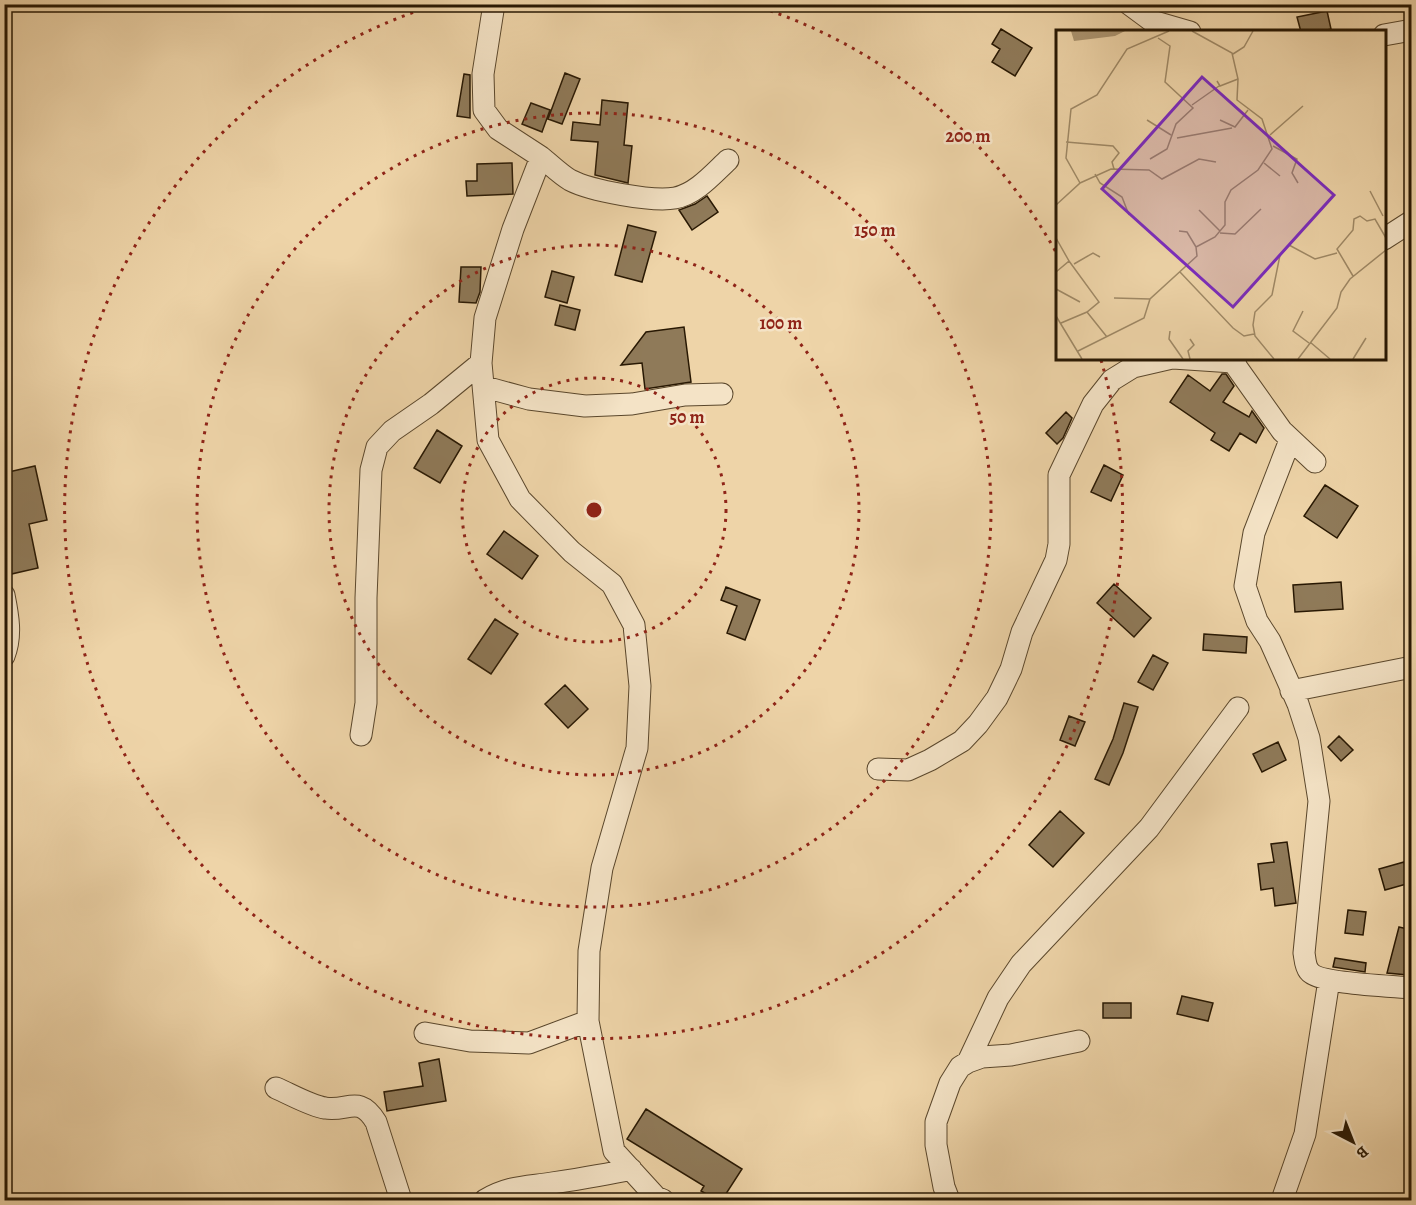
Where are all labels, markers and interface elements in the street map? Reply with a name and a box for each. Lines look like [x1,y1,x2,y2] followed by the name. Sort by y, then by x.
[1056,30,1386,360] inset map
[945,124,991,148] text: 200 m
[854,218,896,242] text: 150 m
[760,311,802,335] text: 100 m
[670,405,704,429] text: 50 m
[584,500,604,520] centre of rings
[1323,1112,1383,1172] north arrow
[1351,1141,1373,1164] text: B

